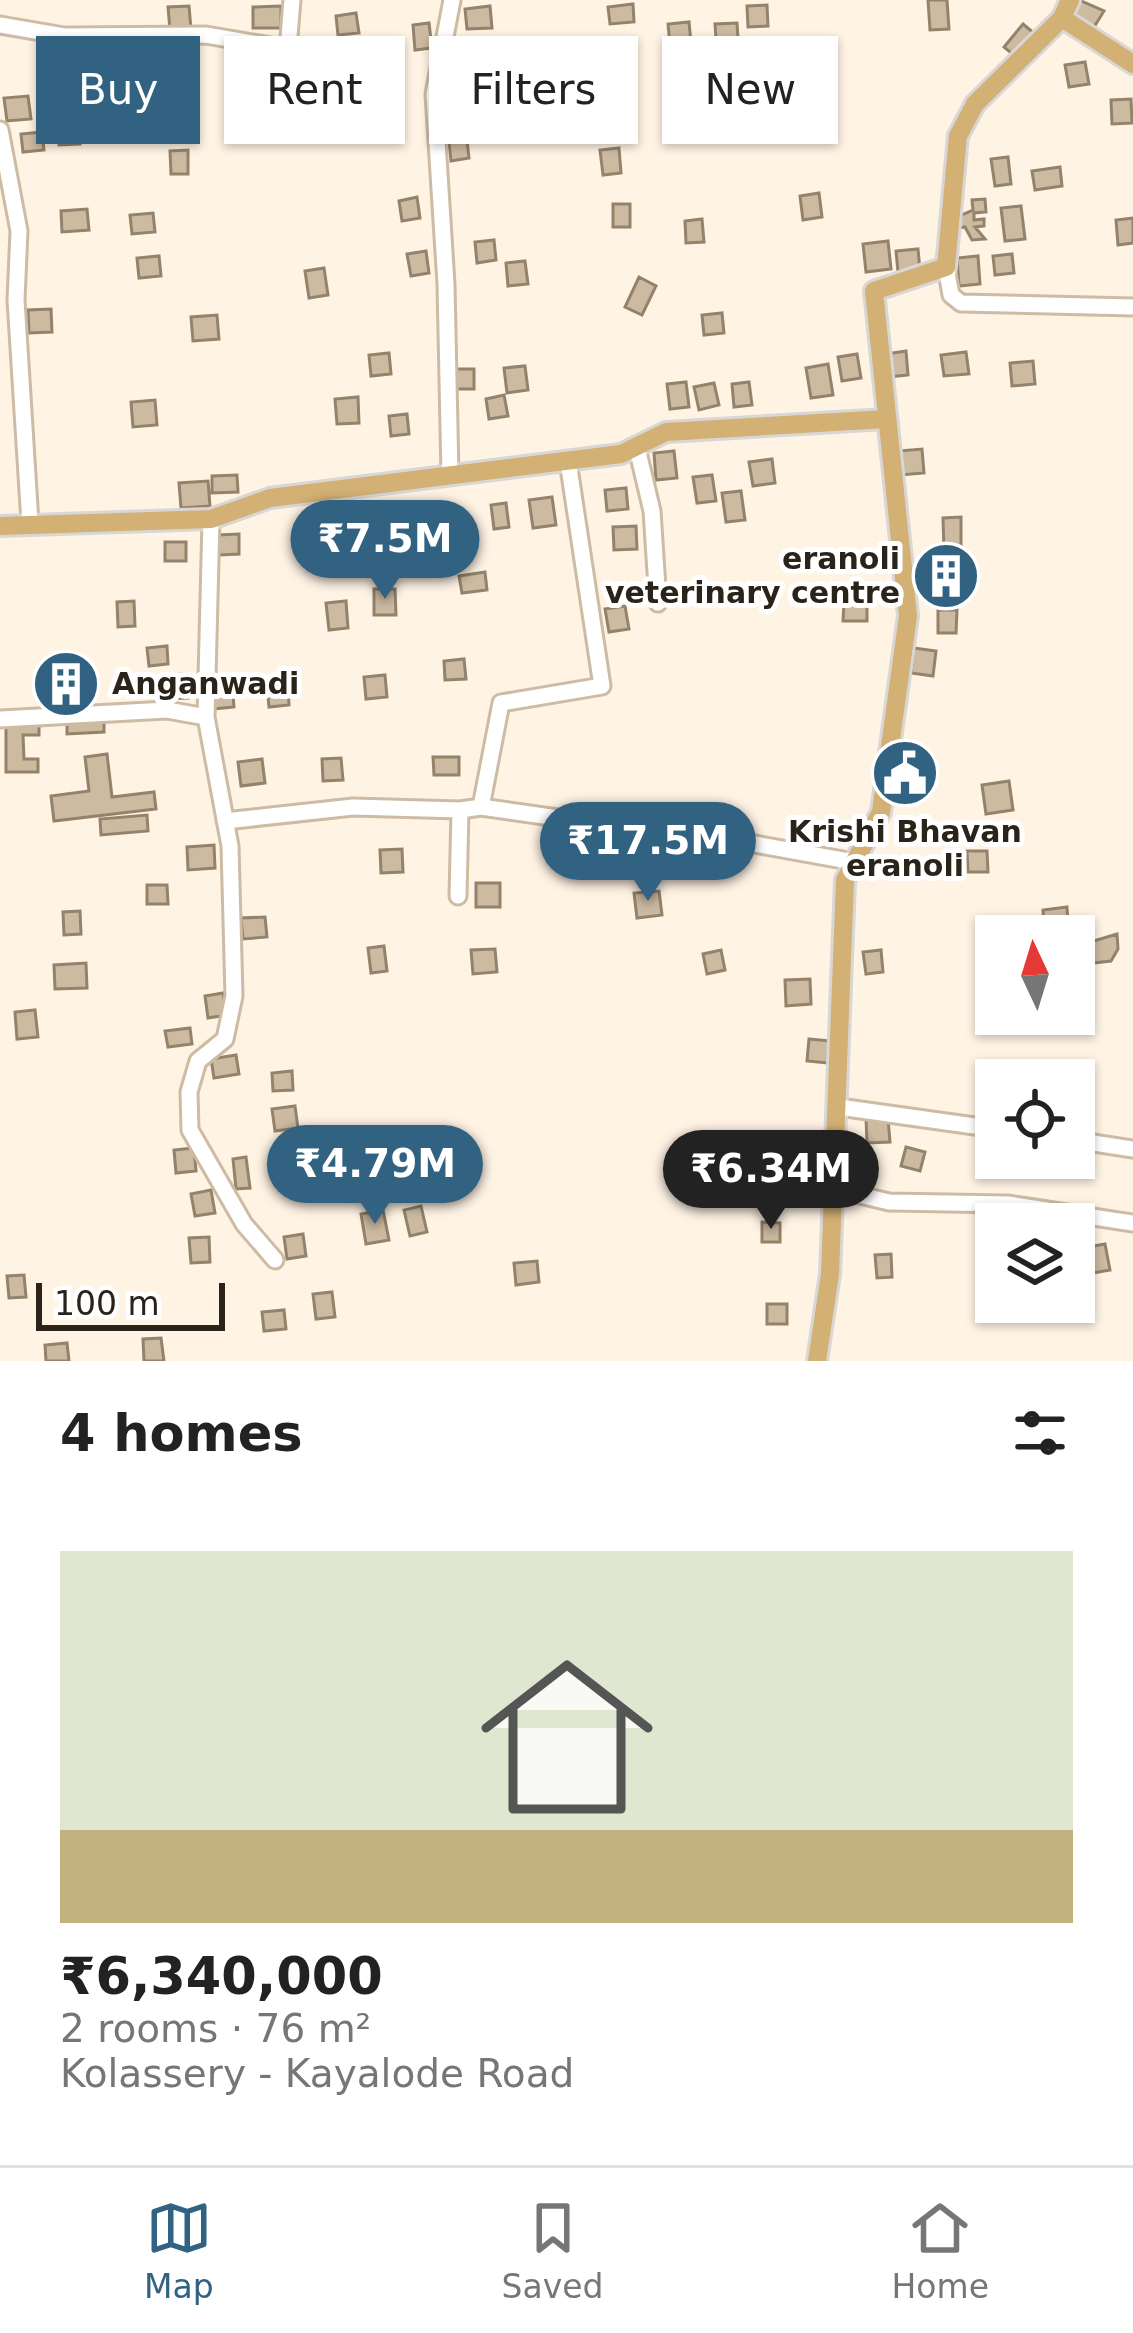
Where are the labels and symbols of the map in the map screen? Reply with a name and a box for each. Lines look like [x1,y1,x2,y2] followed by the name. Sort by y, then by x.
[301,500,469,602] pin: ₹7.5M
[605,541,900,610] place label: eranoli veterinary centre
[911,541,981,611] building icon: eranoli veterinary centre
[31,649,101,719] building icon: Anganwadi
[112,666,299,701] place label: Anganwadi
[870,738,940,808] public building icon: Krishi Bhavan eranoli
[550,802,746,904] pin: ₹17.5M
[788,814,1022,883] place label: Krishi Bhavan eranoli
[975,915,1095,1035] north arrow
[277,1125,473,1227] pin: ₹4.79M
[673,1130,869,1232] pin: ₹6.34M
[36,1277,225,1330] scale bar

